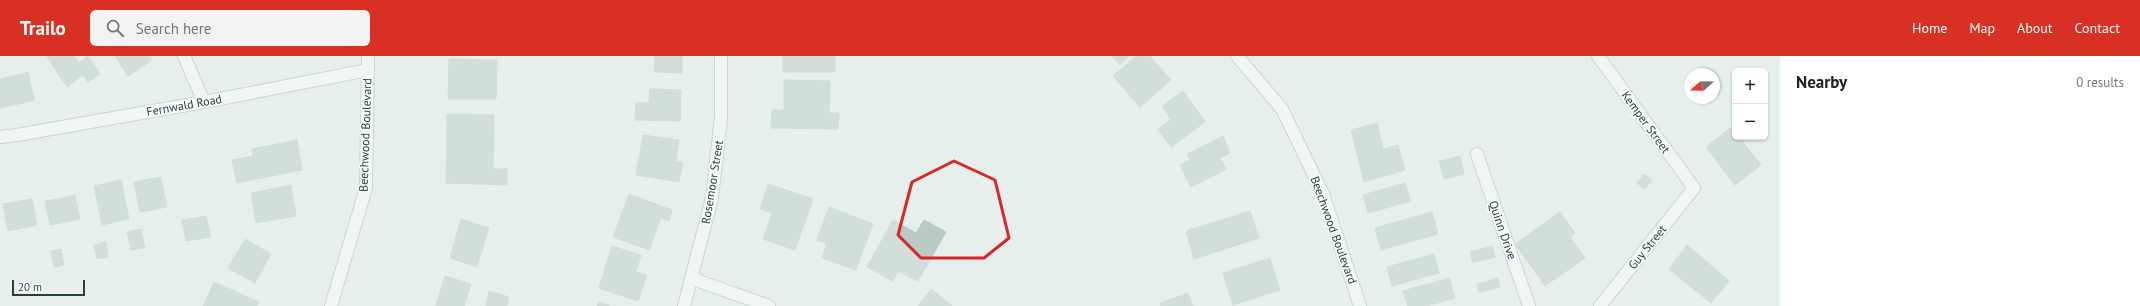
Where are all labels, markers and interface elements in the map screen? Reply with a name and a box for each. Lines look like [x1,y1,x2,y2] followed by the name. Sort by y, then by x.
[90,10,370,46] search box
[20,16,66,40] text: Trailo
[104,17,126,39] icon: search
[136,19,211,38] text: Search here
[1912,19,1947,37] text: Home
[1969,19,1995,37] text: Map
[2017,19,2053,37] text: About
[2075,19,2120,37] text: Contact
[1684,68,1720,104] north arrow
[1732,68,1768,140] map controls
[1732,68,1768,104] button: +
[1796,71,1847,93] text: Nearby
[2076,74,2124,91] text: 0 results
[356,78,374,192] street label: Beechwood Boulevard
[1618,88,1674,156] street label: Kemper Street
[145,91,223,119] street label: Fernwald Road
[1732,104,1768,140] button: −
[698,139,726,225] street label: Rosemoor Street
[1308,174,1360,286] street label: Beechwood Boulevard
[1486,199,1520,261] street label: Quinn Drive
[1625,222,1669,272] street label: Guy Street
[12,278,85,297] scale bar
[18,280,42,294] text: 20 m

